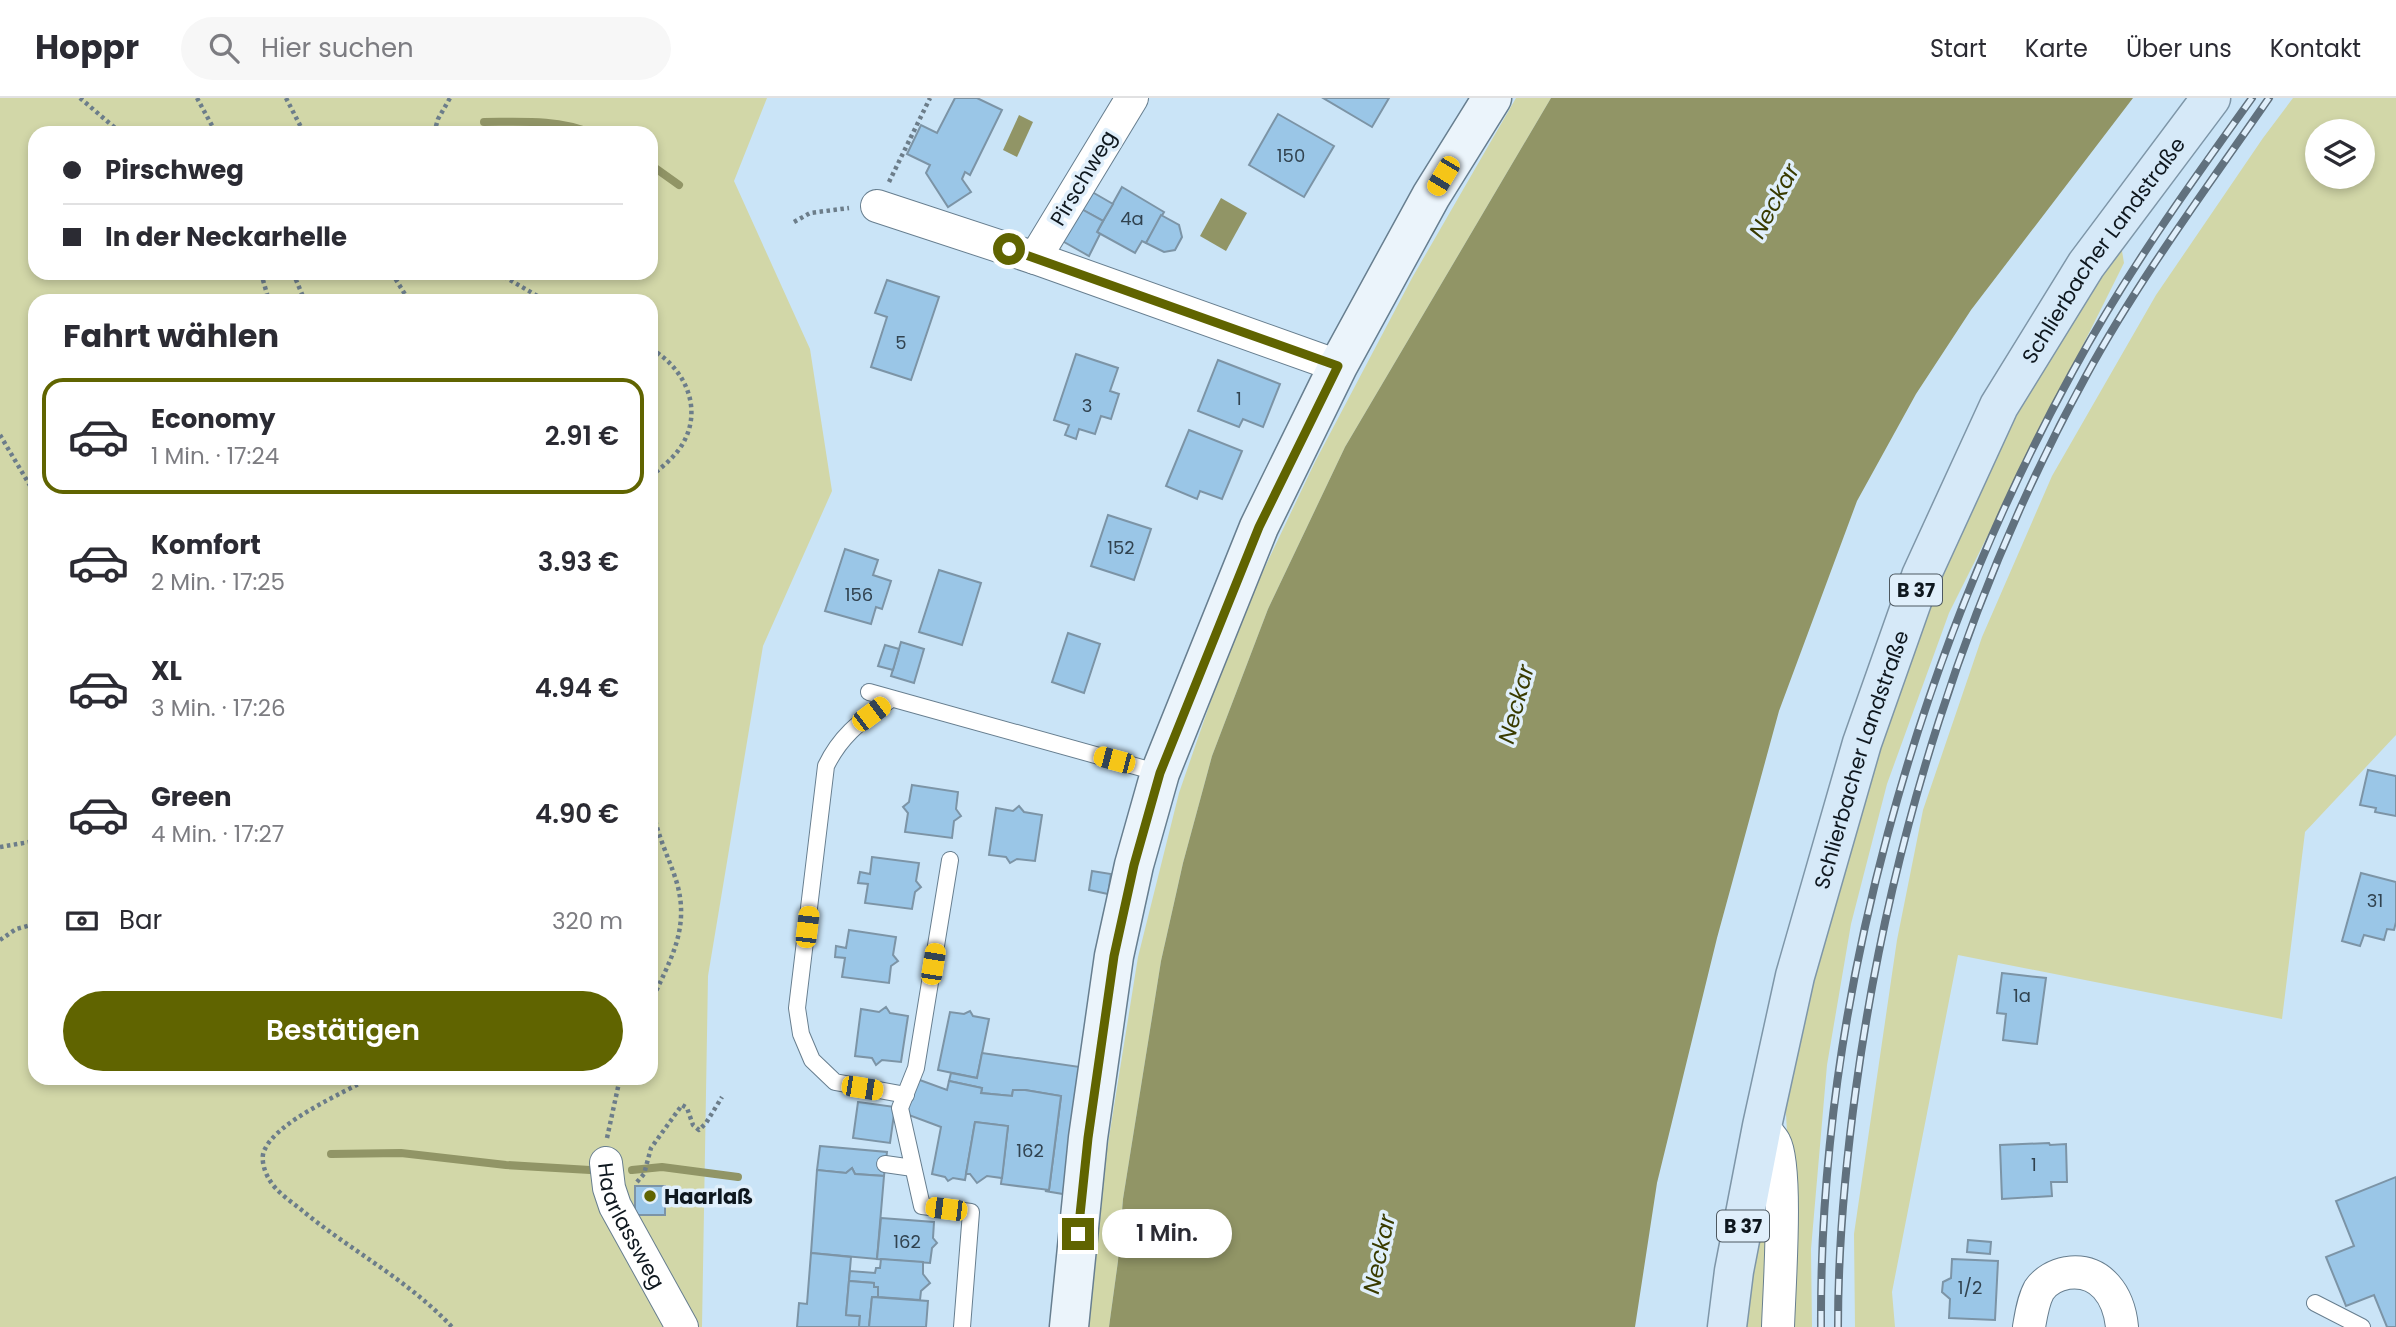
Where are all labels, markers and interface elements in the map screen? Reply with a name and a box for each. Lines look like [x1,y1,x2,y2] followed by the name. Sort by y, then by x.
[181,17,671,80] search box
[35,24,139,71] text: Hoppr
[205,29,243,67] icon: search
[261,30,414,66] text: Hier suchen
[1930,32,1987,65] text: Start
[2025,32,2088,65] text: Karte
[2126,32,2232,65] text: Über uns
[2270,32,2361,65] text: Kontakt
[2305,119,2375,189] map controls
[2305,119,2375,189] button: layers
[1043,125,1123,231] street label: Pirschweg
[2014,131,2192,369] street label: Schlierbacher Landstraße
[1277,143,1305,168] house number: 150
[105,152,244,188] text: Pirschweg
[1424,153,1463,199] car
[1741,157,1808,244] water label: Neckar
[1120,206,1144,231] house number: 4a
[105,219,347,255] text: In der Neckarhelle
[993,233,1025,265] route start
[63,313,279,358] text: Fahrt wählen
[895,330,907,355] house number: 5
[1236,386,1242,411] house number: 1
[1082,393,1092,418] house number: 3
[151,401,275,437] text: Economy
[67,405,130,468] icon: car
[545,418,619,454] text: 2.91 €
[151,440,279,472] text: 1 Min. · 17:24
[151,527,261,563] text: Komfort
[67,531,130,594] icon: car
[1107,535,1135,560] house number: 152
[538,544,619,580] text: 3.93 €
[151,566,285,598] text: 2 Min. · 17:25
[1890,575,1942,606] road number: B 37
[845,582,873,607] house number: 156
[1806,626,1915,892] street label: Schlierbacher Landstraße
[151,653,182,689] text: XL
[67,657,130,720] icon: car
[1490,660,1542,747] water label: Neckar
[535,670,619,706] text: 4.94 €
[151,692,286,724] text: 3 Min. · 17:26
[848,693,895,735] car
[1091,744,1138,776] car
[151,779,232,815] text: Green
[67,783,130,846] icon: car
[535,796,619,832] text: 4.90 €
[151,818,284,850] text: 4 Min. · 17:27
[2367,888,2383,913] house number: 31
[63,902,101,940] icon: cash
[119,902,162,938] text: Bar
[552,905,623,937] text: 320 m
[795,905,820,949] car
[920,942,947,986] car
[2013,983,2031,1008] house number: 1a
[63,991,623,1071] button: Bestätigen
[840,1074,885,1102] car
[1016,1138,1044,1163] house number: 162
[2031,1152,2037,1177] house number: 1
[592,1161,672,1294] street label: Haarlassweg
[664,1182,753,1211] place label: Haarlaß
[642,1188,658,1204] marker: Haarlaß
[924,1196,969,1222] car
[1102,1210,1232,1258] callout: 1 Min.
[1355,1210,1403,1297] water label: Neckar
[1717,1210,1769,1242] road number: B 37
[1136,1217,1198,1249] text: 1 Min.
[1062,1218,1094,1250] route end
[893,1229,921,1254] house number: 162
[1958,1275,1982,1300] house number: 1/2

